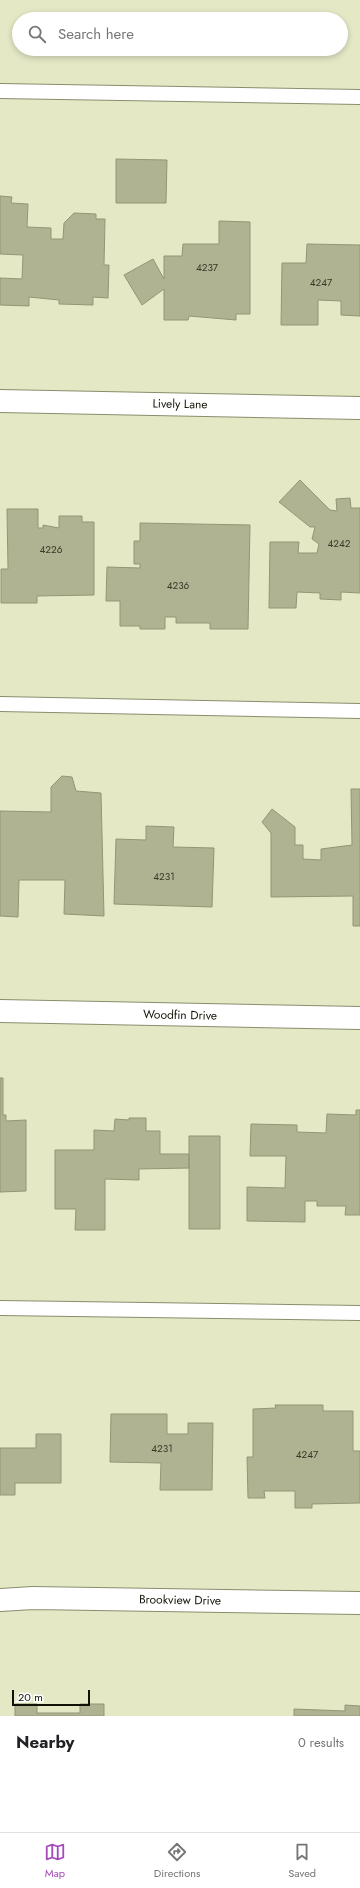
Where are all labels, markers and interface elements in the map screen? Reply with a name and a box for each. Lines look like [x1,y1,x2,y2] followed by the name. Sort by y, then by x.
[12,12,348,56] search box
[26,23,48,45] icon: search
[58,23,134,45] text: Search here
[196,260,219,275] house number: 4237
[310,275,333,290] house number: 4247
[152,395,208,413] street label: Lively Lane
[327,536,351,551] house number: 4242
[40,542,63,557] house number: 4226
[167,578,190,593] house number: 4236
[153,869,175,884] house number: 4231
[143,1005,217,1025] street label: Woodfin Drive
[151,1441,173,1456] house number: 4231
[296,1447,319,1462] house number: 4247
[139,1590,221,1610] street label: Brookview Drive
[12,1688,90,1707] scale bar
[18,1689,43,1705] text: 20 m
[16,1730,74,1754] text: Nearby
[298,1733,344,1752] text: 0 results
[44,1841,66,1881] tab: Map
[154,1841,200,1881] tab: Directions
[288,1841,316,1881] tab: Saved

